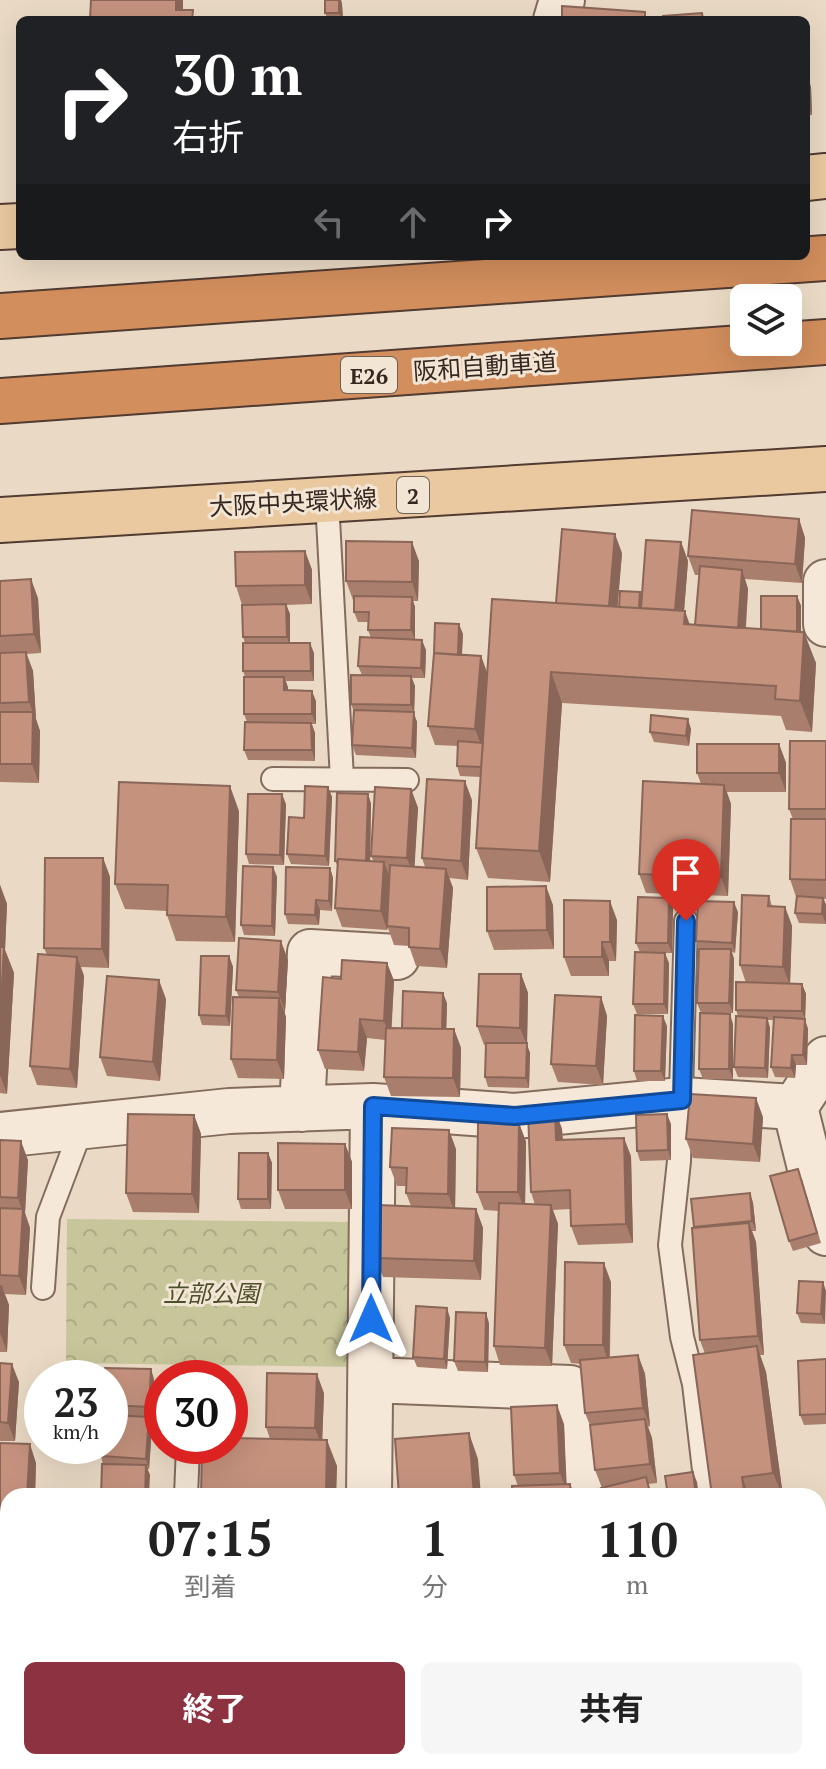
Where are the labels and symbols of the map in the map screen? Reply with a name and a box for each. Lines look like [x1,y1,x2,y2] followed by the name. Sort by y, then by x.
[412,345,558,387] street label: 阪和自動車道
[341,357,397,393] road number: E26
[397,477,429,513] road number: 2
[208,482,378,522] street label: 大阪中央環状線
[652,839,720,921] pin
[163,1277,262,1309] park label: 立部公園
[329,1277,413,1361] position arrow
[144,1360,248,1464] speed limit sign: 30

